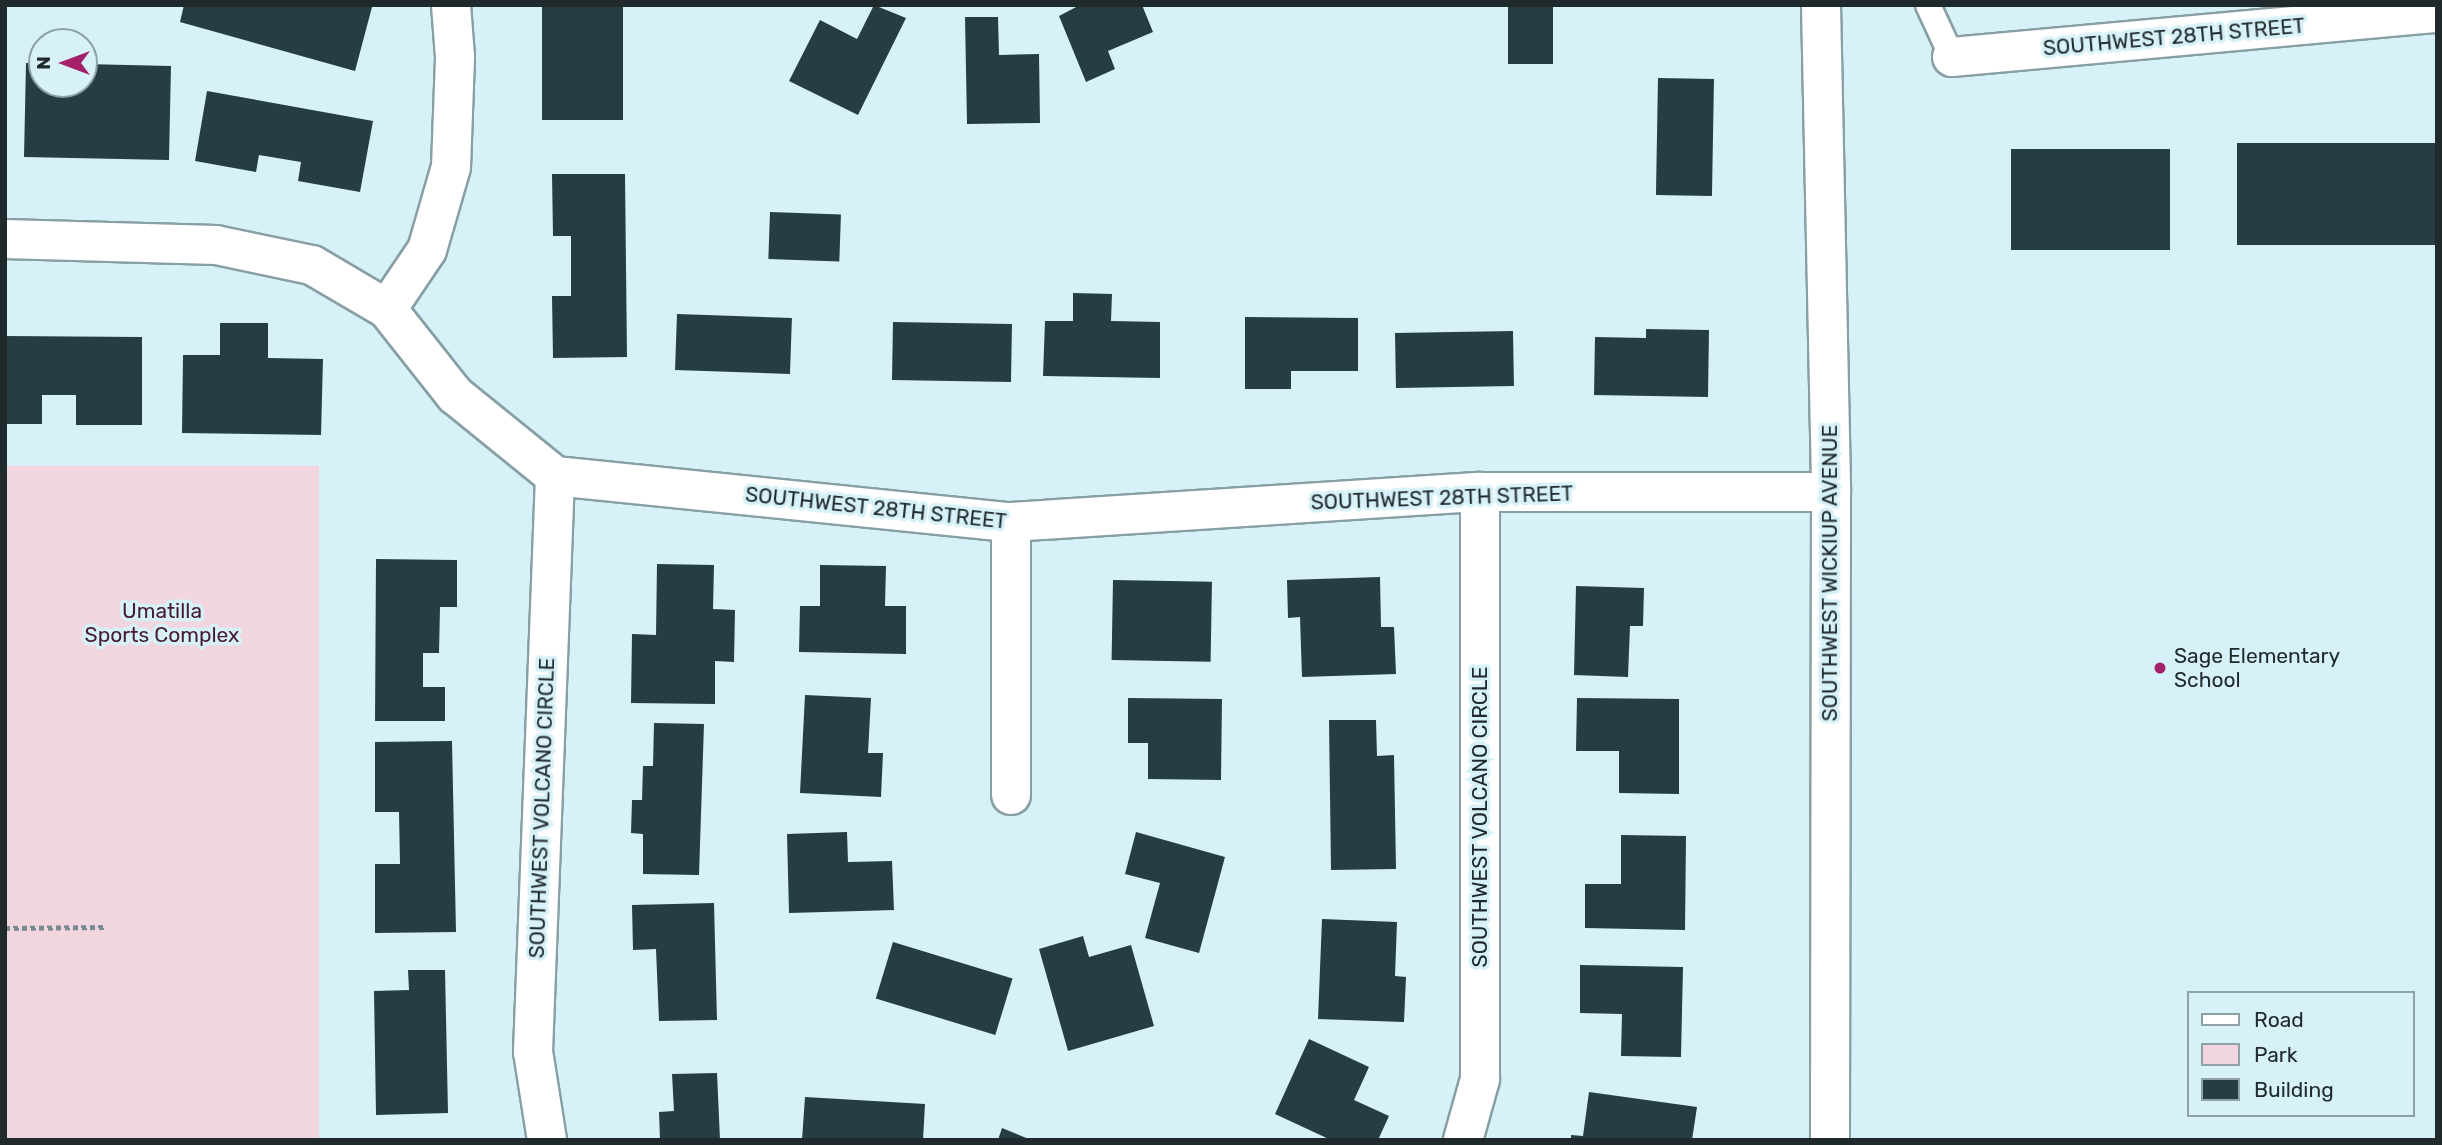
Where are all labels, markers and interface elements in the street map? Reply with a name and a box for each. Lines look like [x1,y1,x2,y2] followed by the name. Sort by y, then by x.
[2042,13,2306,61] street label: SOUTHWEST 28TH STREET
[28,28,98,98] north arrow
[32,56,55,70] text: N
[1817,424,1843,722] street label: SOUTHWEST WICKIUP AVENUE
[1310,481,1574,515] street label: SOUTHWEST 28TH STREET
[744,482,1008,534] street label: SOUTHWEST 28TH STREET
[85,598,239,648] park label: Umatilla Sports Complex
[2174,643,2340,693] place label: Sage Elementary School
[524,657,560,959] street label: SOUTHWEST VOLCANO CIRCLE
[2152,660,2168,676] marker: Sage Elementary School
[1467,666,1493,968] street label: SOUTHWEST VOLCANO CIRCLE
[2186,991,2414,1117] legend
[2254,1007,2304,1032] text: Road
[2254,1042,2298,1067] text: Park
[2254,1077,2334,1102] text: Building

